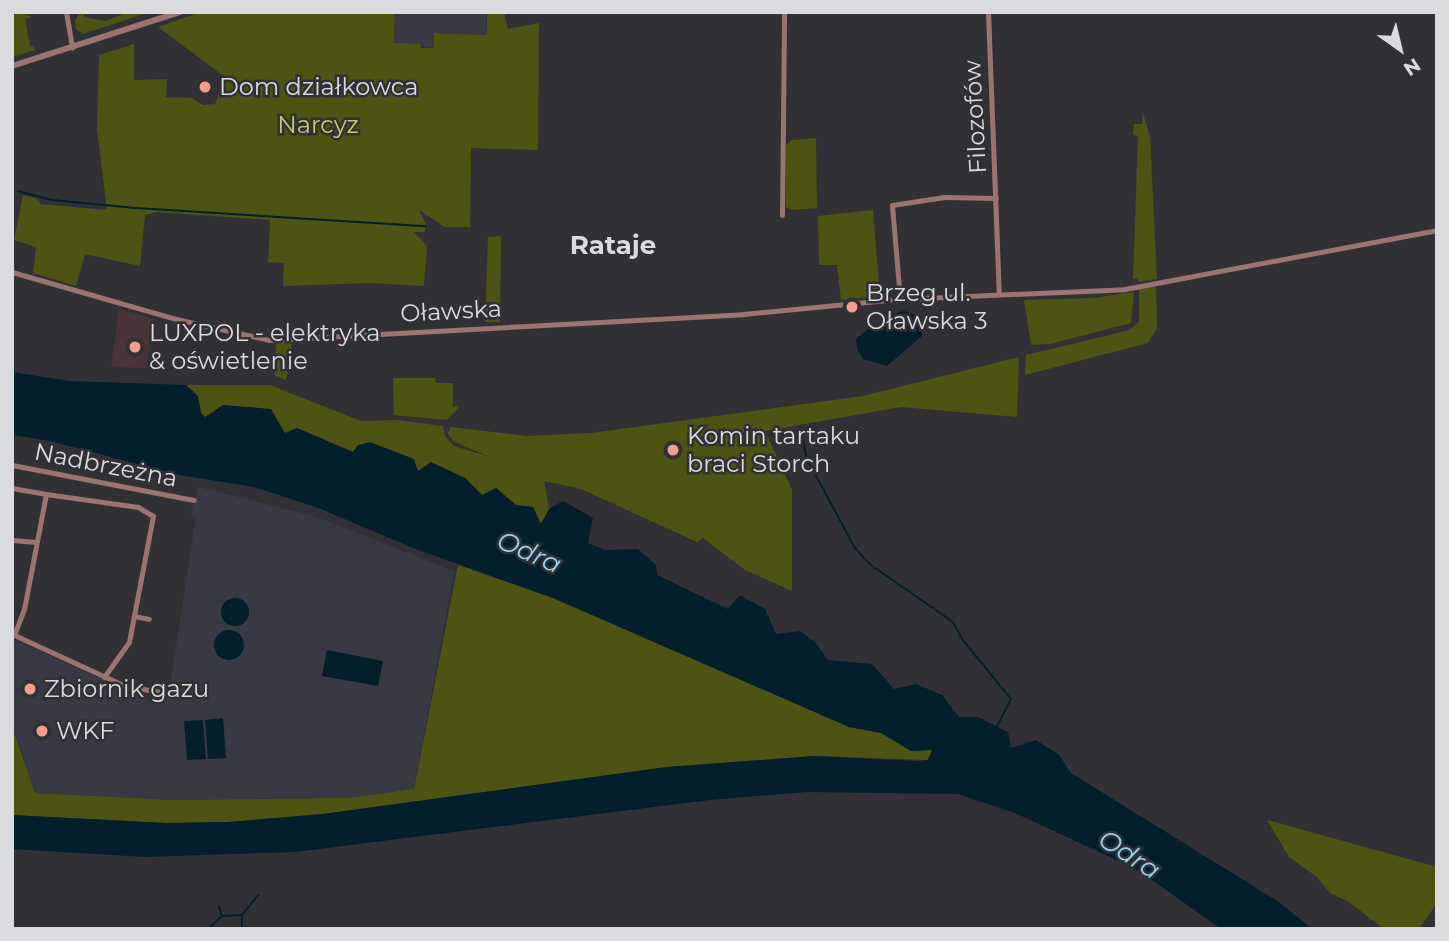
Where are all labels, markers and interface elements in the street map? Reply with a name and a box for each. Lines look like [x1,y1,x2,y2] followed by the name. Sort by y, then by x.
[1365,14,1435,84] north arrow
[1399,53,1425,81] text: N
[958,59,992,175] street label: Filozofów
[219,73,418,101] place label: Dom działkowca
[197,79,213,95] marker: Dom działkowca
[277,111,359,139] park label: Narcyz
[570,230,656,262] district label: Rataje
[866,279,988,335] place label: Brzeg ul. Oławska 3
[399,294,503,328] street label: Oławska
[844,299,860,315] marker: Brzeg ul. Oławska 3
[149,319,380,375] place label: LUXPOL - elektryka & oświetlenie
[127,339,143,355] marker: LUXPOL - elektryka & oświetlenie
[687,422,860,478] place label: Komin tartaku braci Storch
[32,437,180,493] street label: Nadbrzeżna
[665,442,681,458] marker: Komin tartaku braci Storch
[492,525,566,581] water label: Odra
[44,675,209,703] place label: Zbiornik gazu
[22,681,38,697] marker: Zbiornik gazu
[56,717,115,745] place label: WKF
[34,723,50,739] marker: WKF
[1092,824,1166,886] water label: Odra

